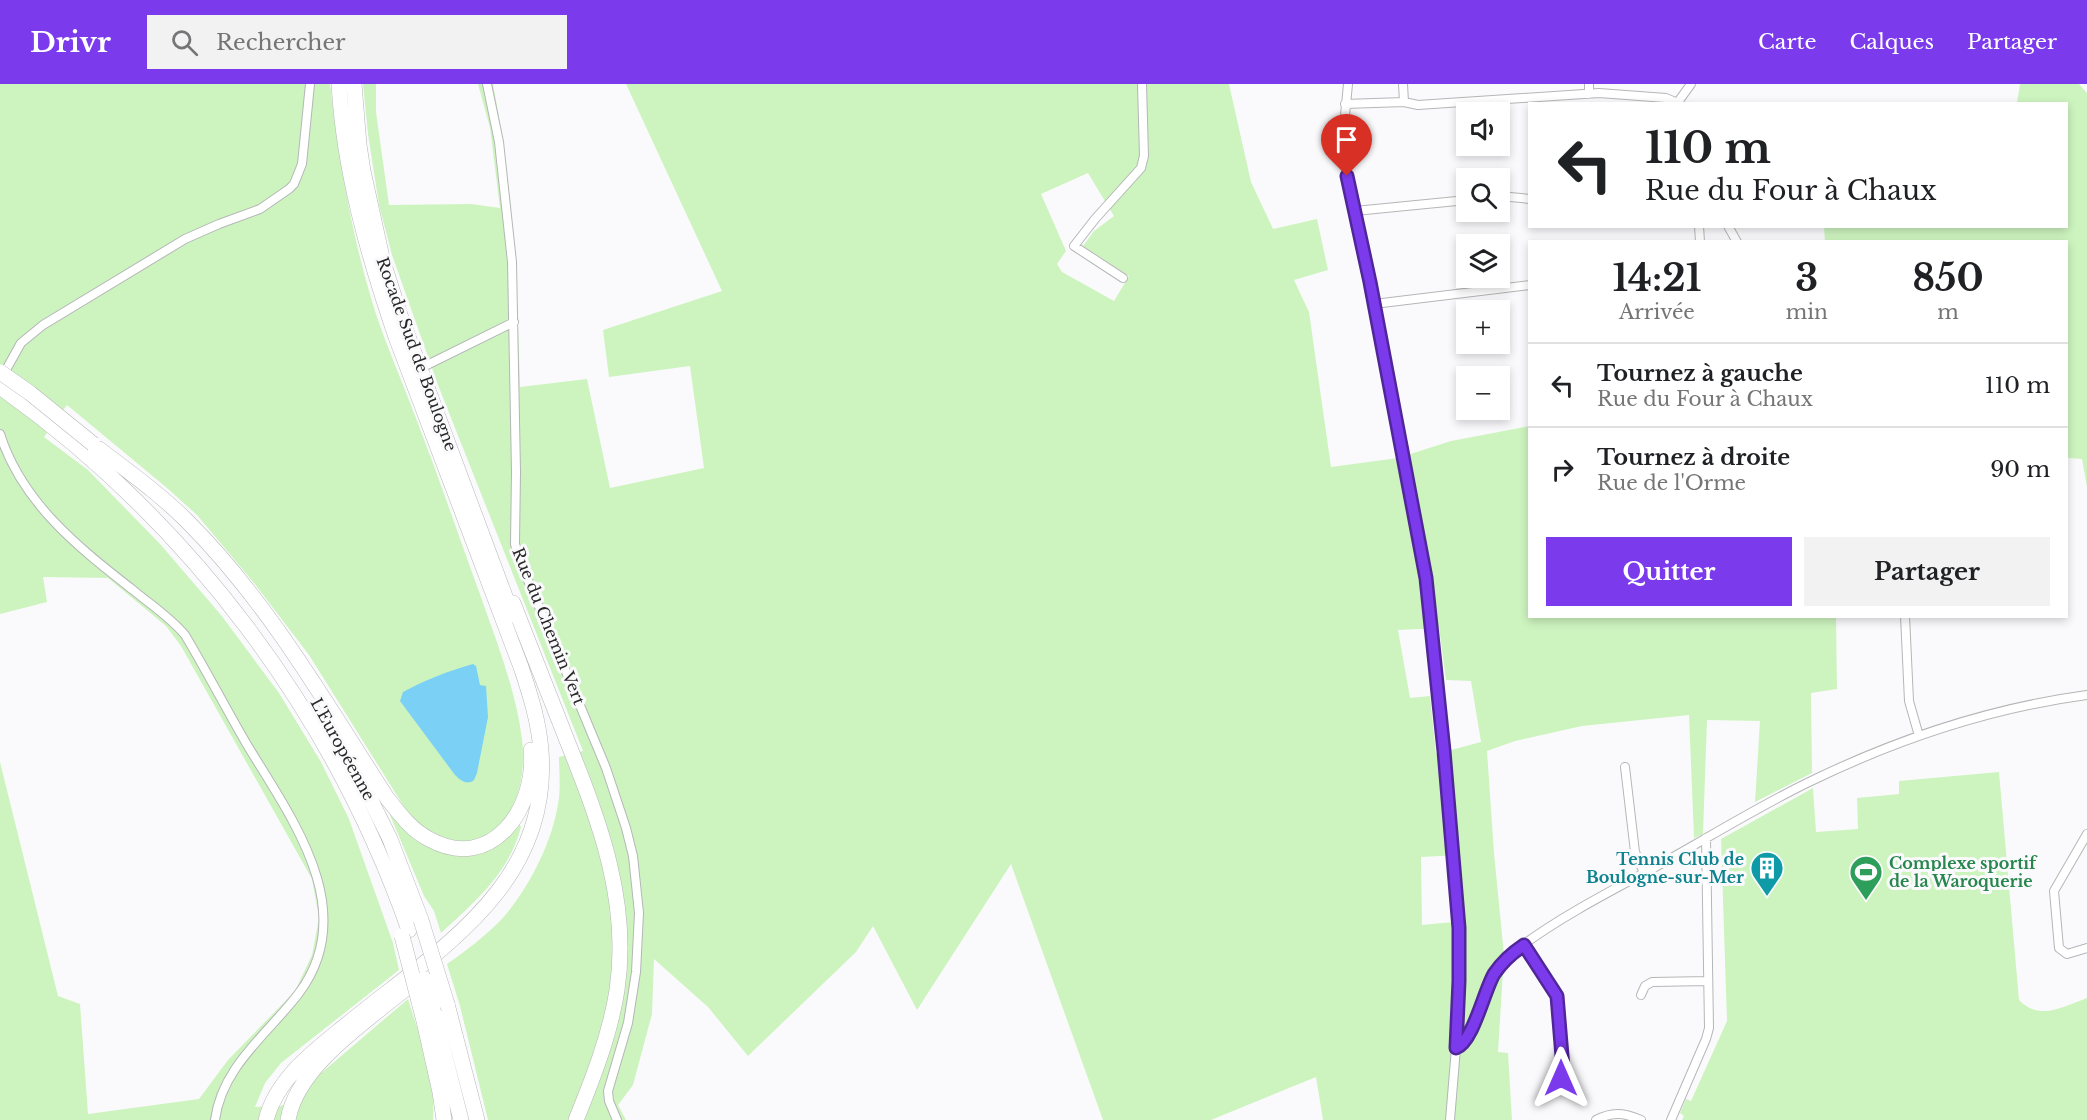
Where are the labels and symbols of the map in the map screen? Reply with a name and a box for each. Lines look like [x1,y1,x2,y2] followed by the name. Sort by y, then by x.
[1321,114,1372,176] pin
[373,254,461,454] street label: Rocade Sud de Boulogne
[508,544,590,708] street label: Rue du Chemin Vert
[307,694,379,804] street label: L'Européenne
[1586,849,1744,887] place label: Tennis Club de Boulogne-sur-Mer
[1749,850,1785,897] building icon: Tennis Club de Boulogne-sur-Mer
[1889,853,2038,891] place label: Complexe sportif de la Waroquerie
[1848,854,1884,901] sports icon: Complexe sportif de la Waroquerie
[1529,1046,1593,1110] position arrow

